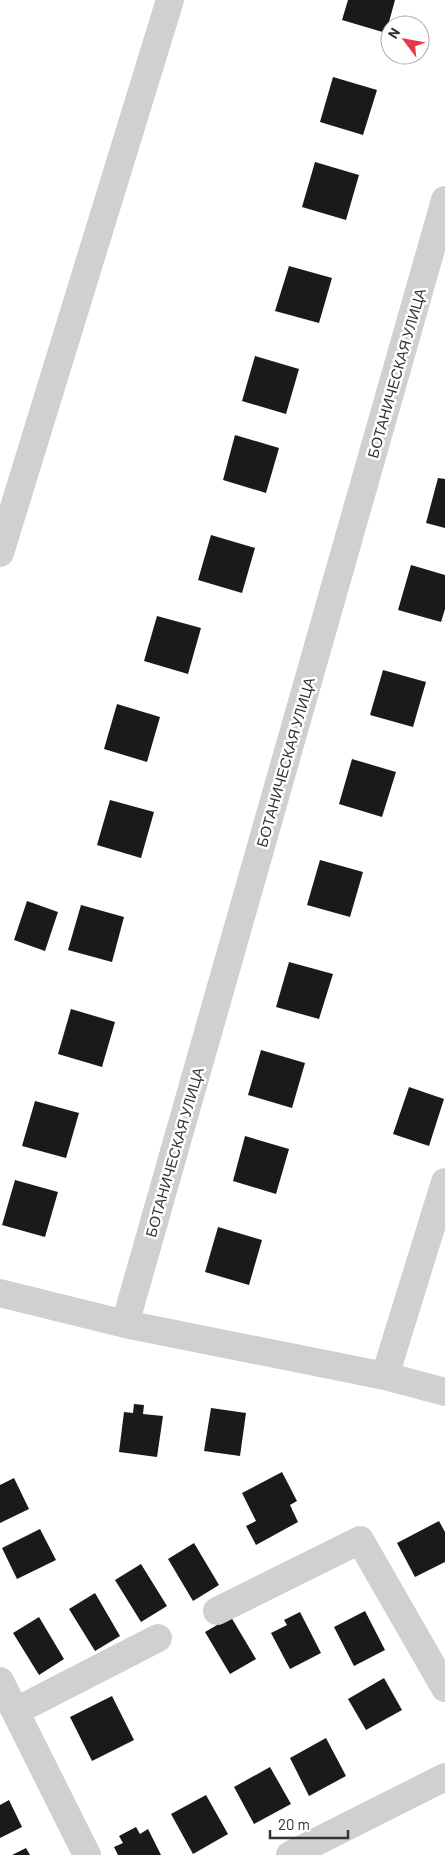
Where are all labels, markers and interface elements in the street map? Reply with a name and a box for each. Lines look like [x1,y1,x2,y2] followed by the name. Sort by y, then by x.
[380,15,430,65] north arrow
[384,24,403,41] text: N
[363,286,429,460] street label: БОТАНИЧЕСКАЯ УЛИЦА
[252,675,318,849] street label: БОТАНИЧЕСКАЯ УЛИЦА
[141,1065,207,1239] street label: БОТАНИЧЕСКАЯ УЛИЦА
[270,1808,348,1840] scale bar
[278,1815,310,1833] text: 20 m

